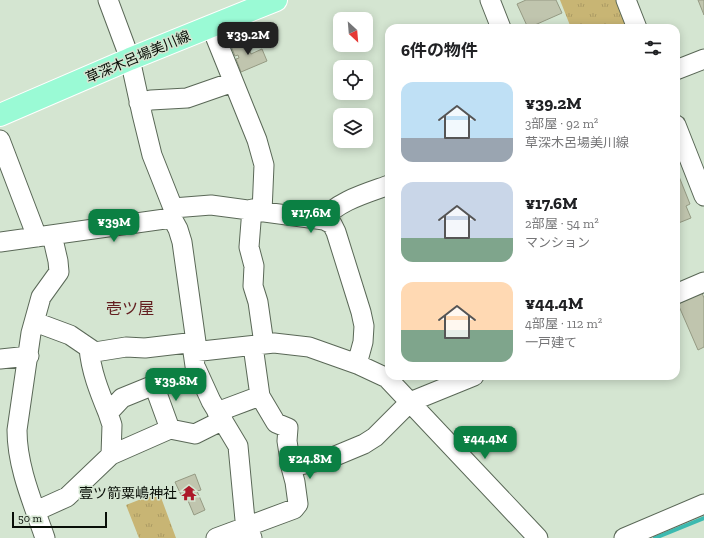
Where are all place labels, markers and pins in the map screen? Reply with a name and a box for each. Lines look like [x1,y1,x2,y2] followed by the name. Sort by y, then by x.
[215,22,281,56] pin: ¥39.2M
[278,200,344,234] pin: ¥17.6M
[90,209,138,243] pin: ¥39M
[143,368,209,402] pin: ¥39.8M
[452,426,518,460] pin: ¥44.4M
[277,446,343,480] pin: ¥24.8M
[180,484,198,502] temple icon: 壹ツ箭粟嶋神社
[79,485,177,502] place label: 壹ツ箭粟嶋神社

